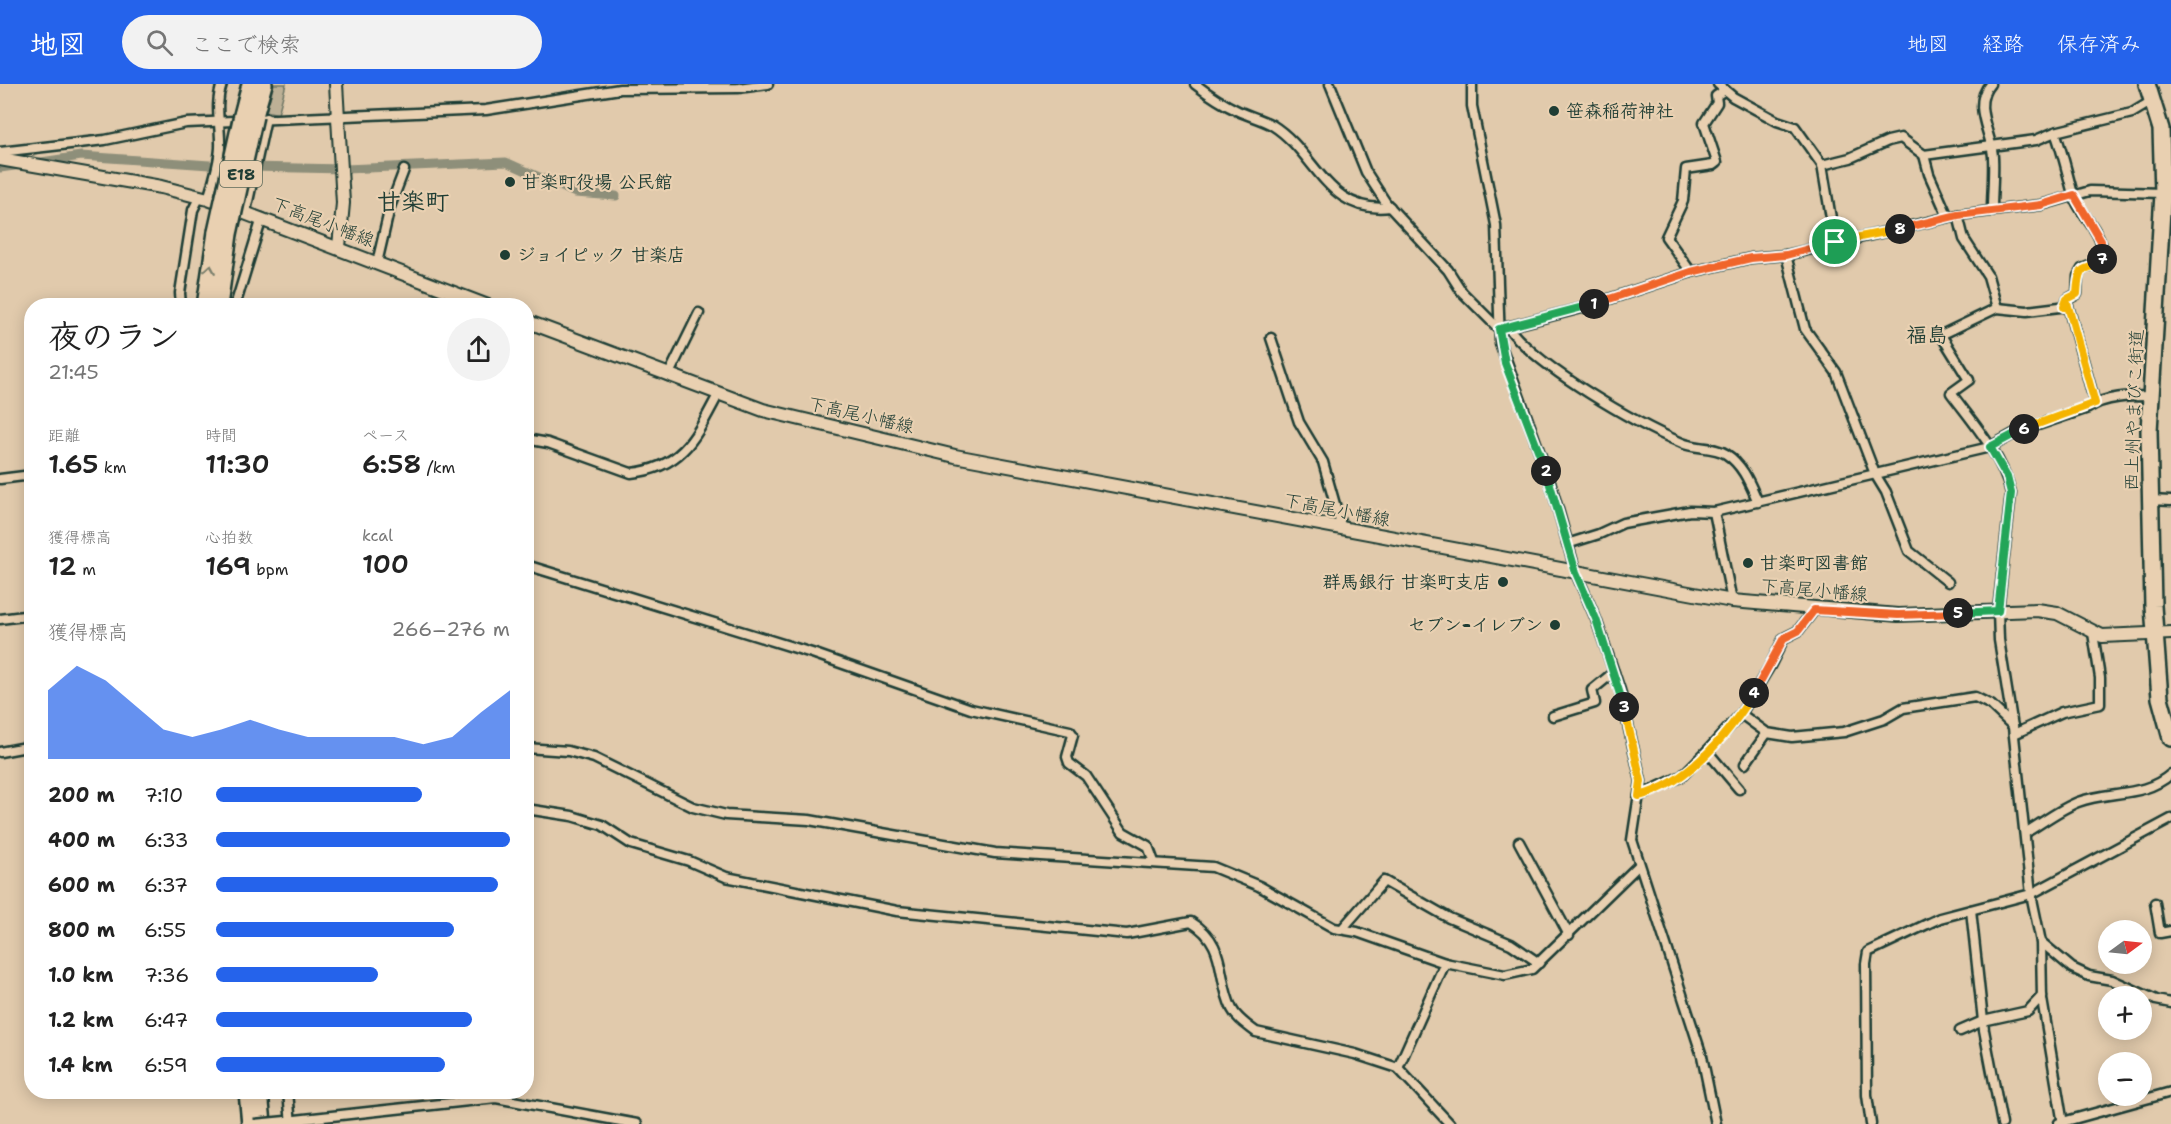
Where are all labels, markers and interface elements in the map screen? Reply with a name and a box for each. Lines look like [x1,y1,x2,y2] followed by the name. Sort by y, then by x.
[122,15,542,69] search box
[30,25,86,63] text: 地図
[143,26,176,59] icon: search
[191,30,301,59] text: ここで検索
[1907,30,1949,58] text: 地図
[1982,30,2024,58] text: 経路
[2057,30,2141,58] text: 保存済み
[1566,99,1674,123] place label: 笹森稲荷神社
[1547,104,1561,118] marker: 笹森稲荷神社
[220,161,262,187] road number: E18
[522,170,672,194] place label: 甘楽町役場 公民館
[503,175,517,189] marker: 甘楽町役場 公民館
[377,186,449,218] district label: 甘楽町
[268,191,378,253] street label: 下高尾小幡線
[1885,214,1915,244] pin: 8
[1809,216,1860,267] pin
[1894,218,1906,239] text: 8
[1818,225,1851,258] icon: arrive
[517,243,685,267] place label: ジョイピック 甘楽店
[2087,244,2117,274] pin: 7
[498,248,512,262] marker: ジョイピック 甘楽店
[2096,248,2108,269] text: 7
[203,264,216,274] one-way arrow
[1579,289,1609,319] pin: 1
[1590,293,1598,314] text: 1
[48,314,180,359] text: 夜のラン
[447,318,510,381] button: share
[1906,321,1948,349] district label: 福島
[2119,329,2149,491] street label: 西上州やまびこ街道
[48,359,99,385] text: 21:45
[806,391,916,439] street label: 下高尾小幡線
[2009,414,2039,444] pin: 6
[2018,418,2030,439] text: 6
[48,425,80,446] text: 距離
[205,425,237,446] text: 時間
[362,425,409,446] text: ペース
[48,446,98,481] text: 1.65
[205,446,270,481] text: 11:30
[362,446,421,481] text: 6:58
[1531,456,1561,486] pin: 2
[98,457,127,478] text: km
[421,457,455,478] text: /km
[1540,460,1552,481] text: 2
[1282,488,1392,532] street label: 下高尾小幡線
[362,525,393,546] text: kcal
[48,527,112,548] text: 獲得標高
[205,527,253,548] text: 心拍数
[362,546,409,581] text: 100
[48,548,77,583] text: 12
[205,548,251,583] text: 169
[1760,551,1868,575] place label: 甘楽町図書館
[1741,556,1755,570] marker: 甘楽町図書館
[77,559,96,580] text: m
[251,559,289,580] text: bpm
[1323,570,1491,594] place label: 群馬銀行 甘楽町支店
[1759,573,1869,607] street label: 下高尾小幡線
[1496,575,1510,589] marker: 群馬銀行 甘楽町支店
[1943,598,1973,628] pin: 5
[1953,602,1963,623] text: 5
[1408,613,1543,637] place label: セブン-イレブン
[392,616,510,642] text: 266–276 m
[1548,618,1562,632] marker: セブン-イレブン
[48,619,128,645] text: 獲得標高
[1739,678,1769,708] pin: 4
[1748,682,1760,703] text: 4
[1609,692,1639,722] pin: 3
[1618,696,1630,717] text: 3
[48,782,115,808] text: 200 m
[144,782,183,808] text: 7:10
[48,827,115,853] text: 400 m
[144,827,189,853] text: 6:33
[48,872,115,898] text: 600 m
[144,872,188,898] text: 6:37
[48,917,115,943] text: 800 m
[144,917,186,943] text: 6:55
[2098,920,2152,974] north arrow
[2098,920,2152,1106] map controls
[48,962,113,988] text: 1.0 km
[144,962,189,988] text: 7:36
[2098,986,2152,1040] button: +
[48,1007,114,1033] text: 1.2 km
[144,1007,188,1033] text: 6:47
[48,1052,113,1078] text: 1.4 km
[144,1052,188,1078] text: 6:59
[2098,1052,2152,1106] button: −

